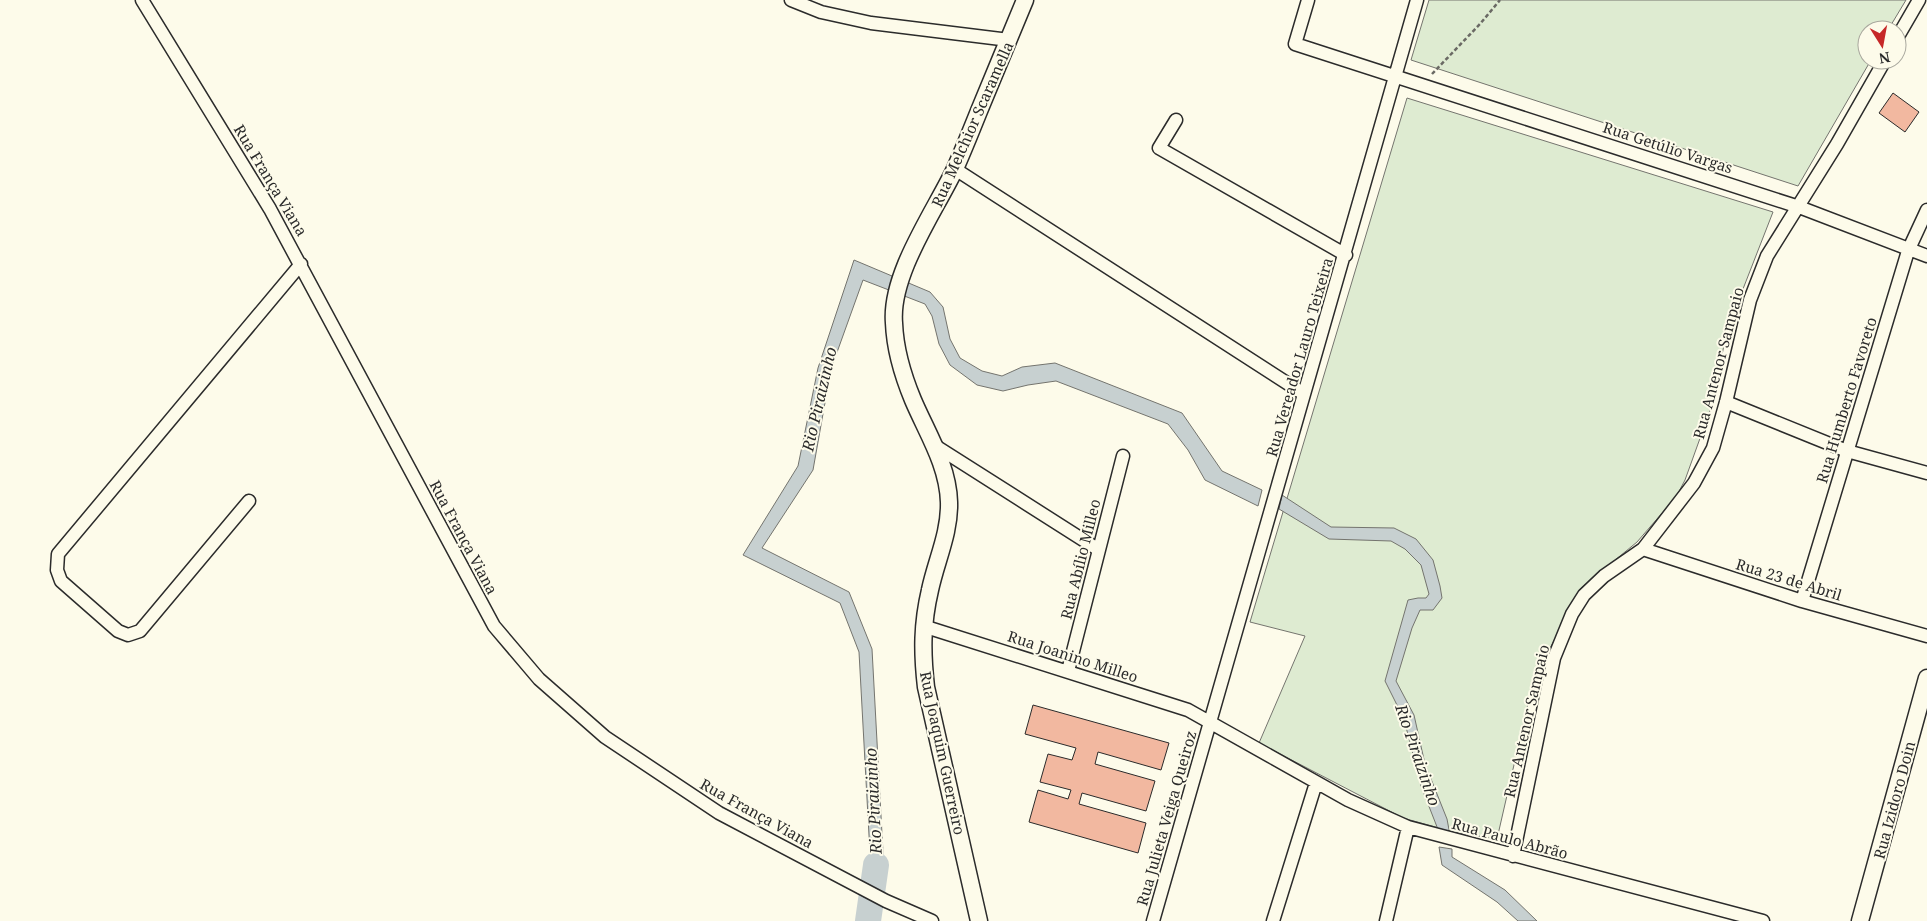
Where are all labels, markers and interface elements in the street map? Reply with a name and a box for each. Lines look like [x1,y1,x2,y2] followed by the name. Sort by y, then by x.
[1857,20,1907,70] north arrow
[926,38,1018,210] street label: Rua Melchior Scaramella
[1877,48,1892,69] text: N
[1601,117,1736,177] street label: Rua Getúlio Vargas
[230,121,312,239] street label: Rua França Viana
[1261,255,1337,459] street label: Rua Vereador Lauro Teixeira
[1688,285,1748,441] street label: Rua Antenor Sampaio
[1811,315,1881,485] street label: Rua Humberto Favoreto
[796,345,842,454] water label: Rio Piraizinho
[425,476,503,598] street label: Rua França Viana
[1055,497,1105,621] street label: Rua Abílio Milleo
[1734,553,1845,605] street label: Rua 23 de Abril
[1005,626,1141,686] street label: Rua Joanino Milleo
[1499,643,1553,799] street label: Rua Antenor Sampaio
[916,669,970,837] street label: Rua Joaquim Guerreiro
[1390,700,1446,809] water label: Rio Piraizinho
[1131,728,1201,908] street label: Rua Julieta Veiga Queiroz
[1869,739,1919,861] street label: Rua Izidoro Doin
[859,747,887,856] water label: Rio Piraizinho
[697,774,817,852] street label: Rua França Viana
[1450,813,1570,863] street label: Rua Paulo Abrão

